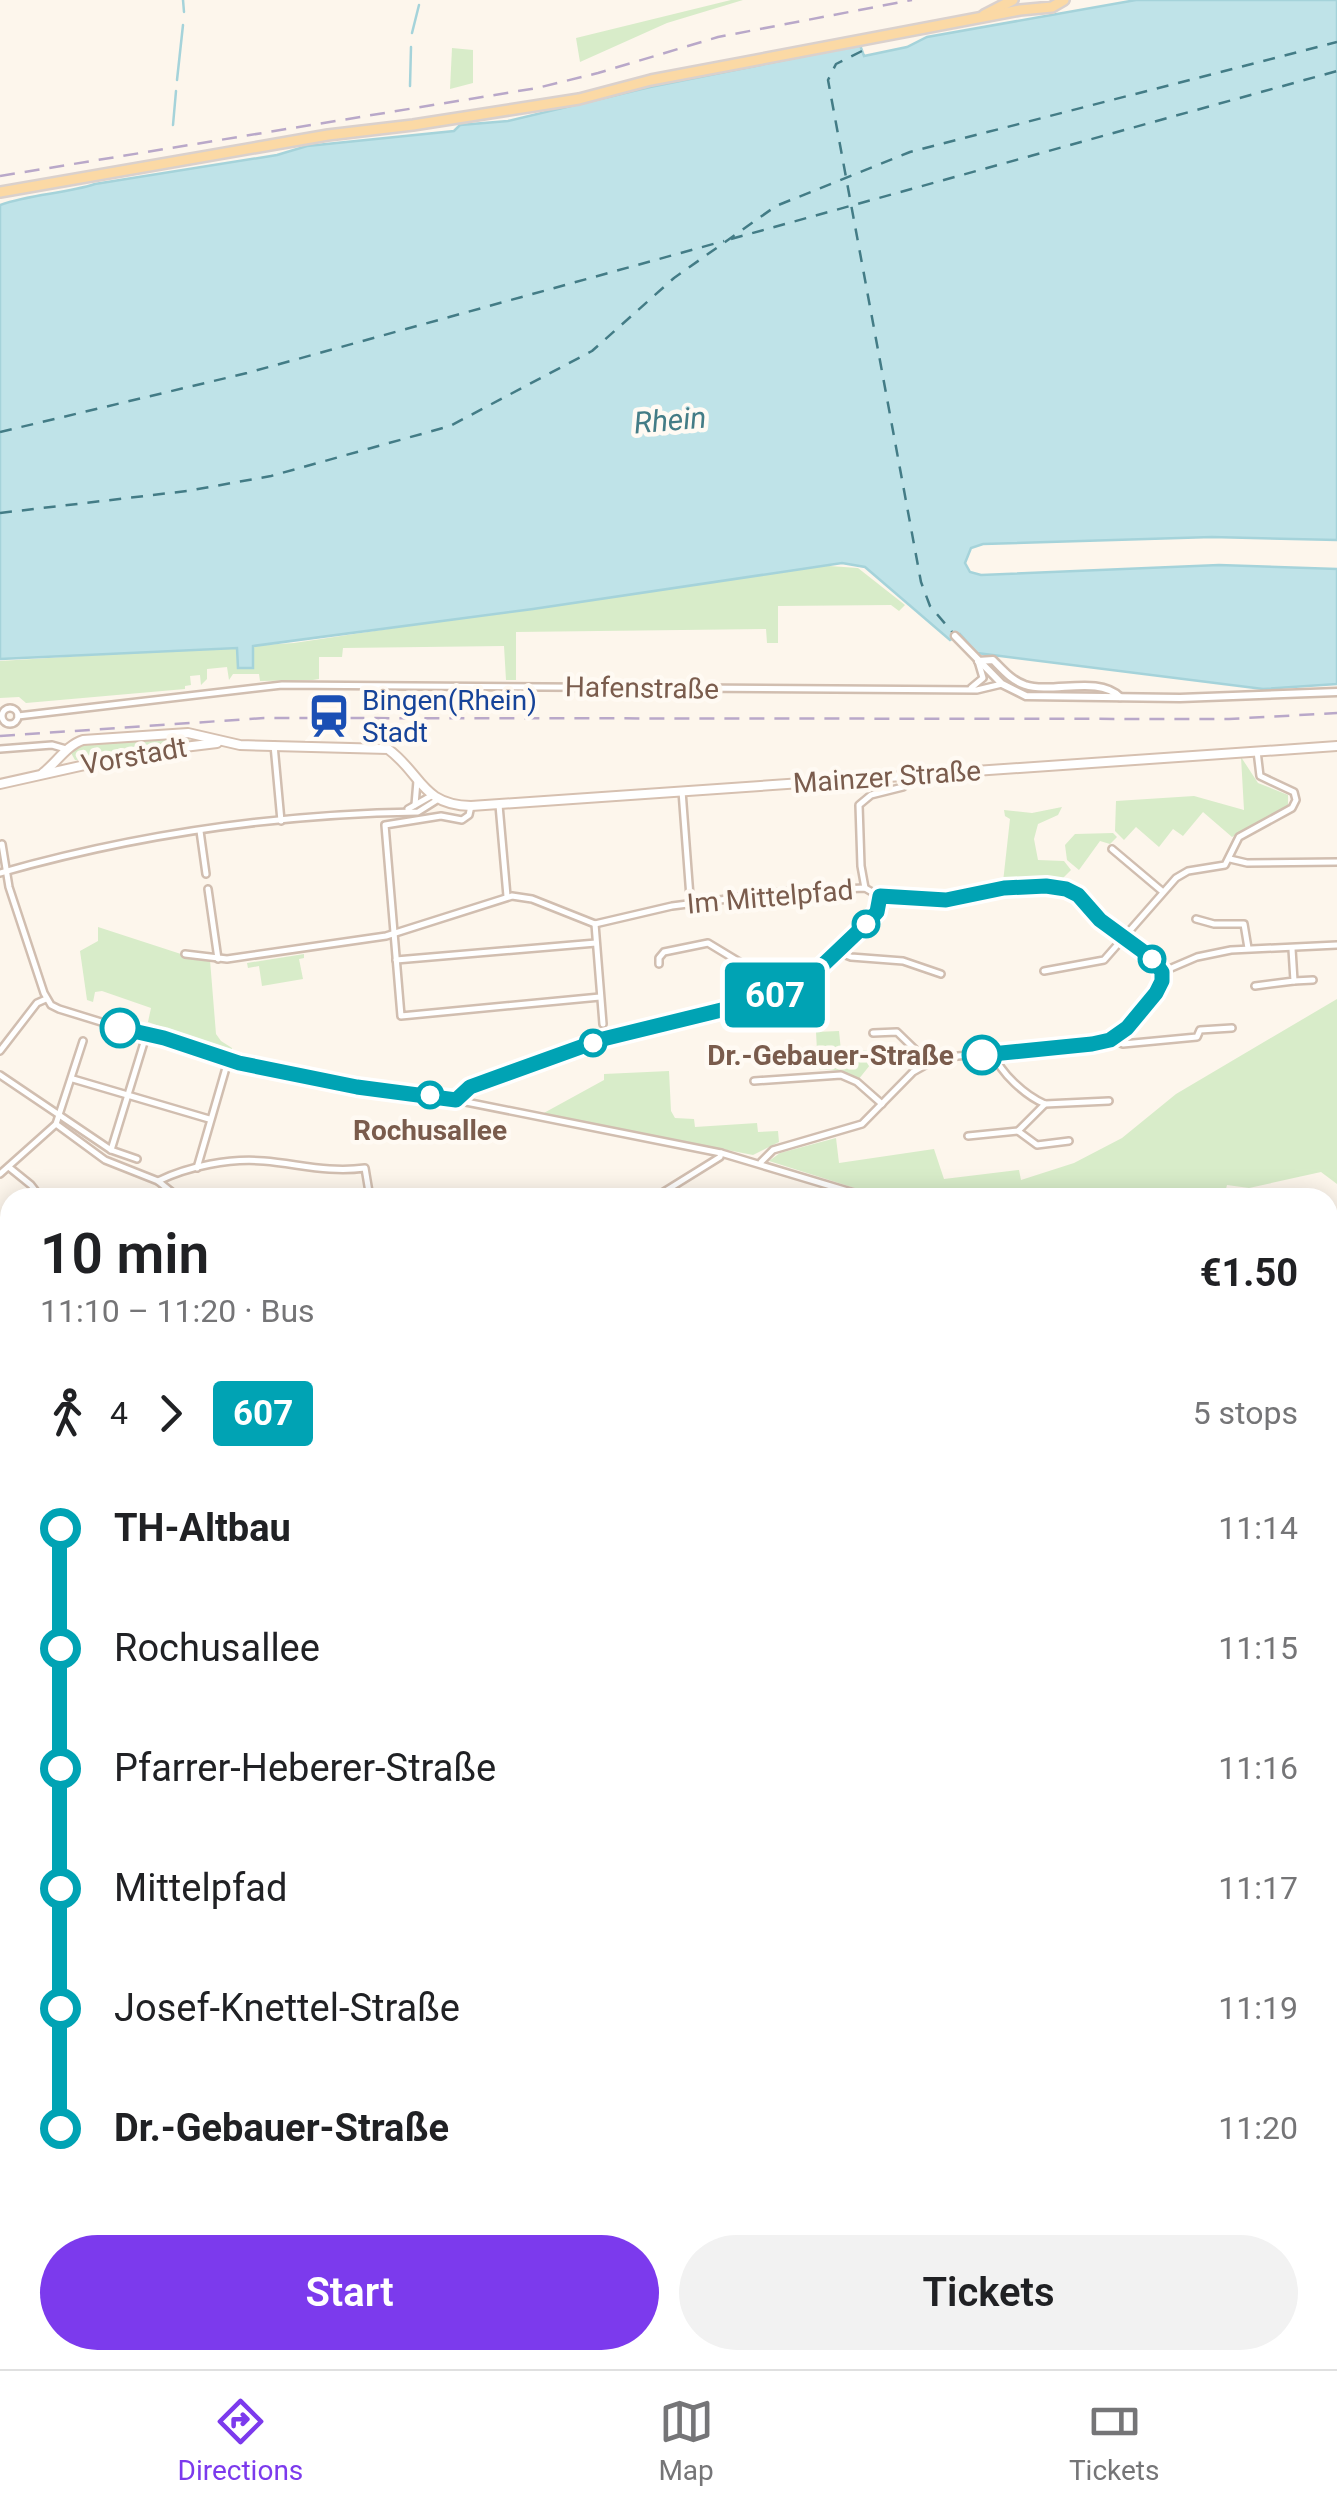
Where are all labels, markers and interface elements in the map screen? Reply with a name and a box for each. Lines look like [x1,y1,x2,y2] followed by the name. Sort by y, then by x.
[632,399,708,441] water label: Rhein
[565,670,719,706] street label: Hafenstraße
[362,684,537,749] place label: Bingen(Rhein) Stadt
[305,692,353,740] station icon: Bingen(Rhein) Stadt
[79,731,189,781] street label: Vorstadt
[792,754,982,800] street label: Mainzer Straße
[685,873,855,921] street label: Im Mittelpfad
[853,911,879,937] unlabelled marker
[1139,946,1165,972] unlabelled marker
[718,962,832,1028] line badge: 607
[745,975,805,1016] text: 607
[101,1009,139,1047] unlabelled marker
[580,1030,606,1056] unlabelled marker
[963,1036,1001,1074] marker: Dr.-Gebauer-Straße
[707,1039,954,1072] place label: Dr.-Gebauer-Straße
[417,1082,443,1108] marker: Rochusallee
[353,1114,507,1147] place label: Rochusallee
[40,1222,209,1286] text: 10 min
[1200,1251,1298,1295] text: €1.50
[40,1292,315,1330] text: 11:10 – 11:20 · Bus
[40,1386,95,1441] icon: walk
[143,1386,198,1441] icon: forward
[233,1393,293,1434] text: 607
[110,1394,128,1432] text: 4
[1193,1394,1298,1432] text: 5 stops
[114,1506,291,1550] text: TH-Altbau
[1218,1509,1298,1547] text: 11:14
[114,1626,320,1670] text: Rochusallee
[1218,1629,1298,1667] text: 11:15
[114,1746,496,1790] text: Pfarrer-Heberer-Straße
[1218,1749,1298,1787] text: 11:16
[114,1866,287,1910] text: Mittelpfad
[1218,1869,1298,1907] text: 11:17
[114,1986,460,2030] text: Josef-Knettel-Straße
[1218,1989,1298,2027] text: 11:19
[114,2106,449,2150] text: Dr.-Gebauer-Straße
[1218,2109,1298,2147] text: 11:20
[40,2235,659,2350] button: Start
[679,2235,1298,2350] button: Tickets
[178,2394,303,2487] tab: Directions
[658,2394,714,2487] tab: Map
[1069,2394,1159,2487] tab: Tickets

